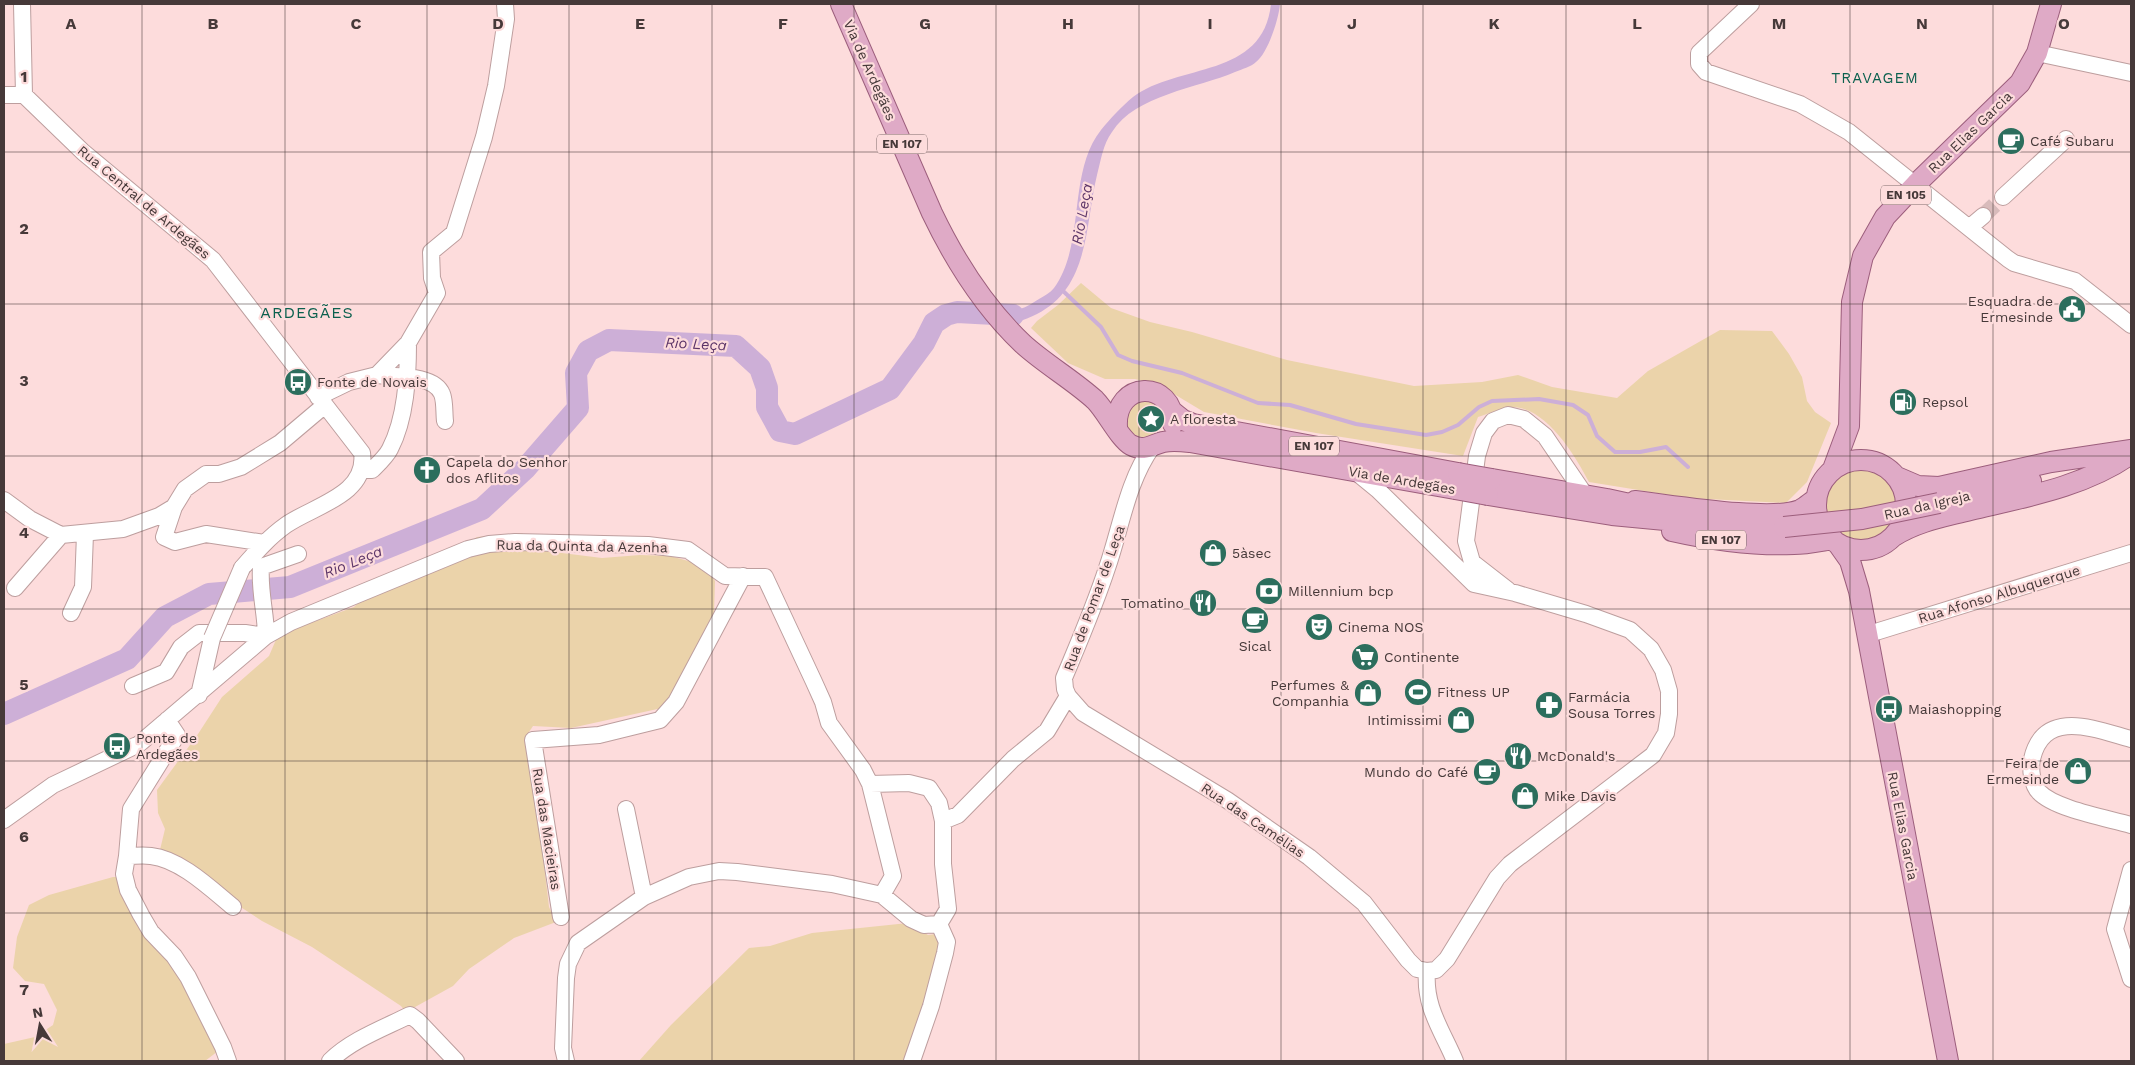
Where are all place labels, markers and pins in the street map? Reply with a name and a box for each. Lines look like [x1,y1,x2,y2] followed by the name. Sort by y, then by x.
[1996,126,2026,156] cafe icon: Café Subaru
[2030,133,2114,149] place label: Café Subaru
[1968,293,2053,325] place label: Esquadra de Ermesinde
[2057,294,2087,324] public building icon: Esquadra de Ermesinde
[283,367,313,397] bus stop icon: Fonte de Novais
[317,374,427,390] place label: Fonte de Novais
[1888,387,1918,417] fuel station icon: Repsol
[1922,394,1969,410] place label: Repsol
[1136,404,1166,434] place icon: A floresta
[1170,411,1236,427] place label: A floresta
[446,454,568,486] place label: Capela do Senhor dos Aflitos
[412,455,442,485] church icon: Capela do Senhor dos Aflitos
[1198,538,1228,568] shop icon: 5àsec
[1232,545,1272,561] place label: 5àsec
[1254,576,1284,606] bank icon: Millennium bcp
[1288,583,1394,599] place label: Millennium bcp
[1188,588,1218,618] restaurant icon: Tomatino
[1121,595,1184,611] place label: Tomatino
[1240,605,1270,635] cafe icon: Sical
[1304,612,1334,642] theatre icon: Cinema NOS
[1338,619,1424,635] place label: Cinema NOS
[1239,638,1272,654] place label: Sical
[1350,642,1380,672] supermarket icon: Continente
[1384,649,1459,665] place label: Continente
[1270,677,1349,709] place label: Perfumes & Companhia
[1403,677,1433,707] sports icon: Fitness UP
[1353,678,1383,708] shop icon: Perfumes & Companhia
[1437,684,1510,700] place label: Fitness UP
[1568,689,1655,721] place label: Farmácia Sousa Torres
[1534,690,1564,720] pharmacy icon: Farmácia Sousa Torres
[1874,694,1904,724] bus stop icon: Maiashopping
[1908,701,2002,717] place label: Maiashopping
[1446,705,1476,735] shop icon: Intimissimi
[1367,712,1442,728] place label: Intimissimi
[136,730,198,762] place label: Ponte de Ardegães
[102,731,132,761] bus stop icon: Ponte de Ardegães
[1503,741,1533,771] restaurant icon: McDonald's
[1537,748,1615,764] place label: McDonald's
[1986,755,2059,787] place label: Feira de Ermesinde
[2063,756,2093,786] shop icon: Feira de Ermesinde
[1472,757,1502,787] cafe icon: Mundo do Café
[1364,764,1468,780] place label: Mundo do Café
[1510,781,1540,811] shop icon: Mike Davis
[1544,788,1616,804] place label: Mike Davis

